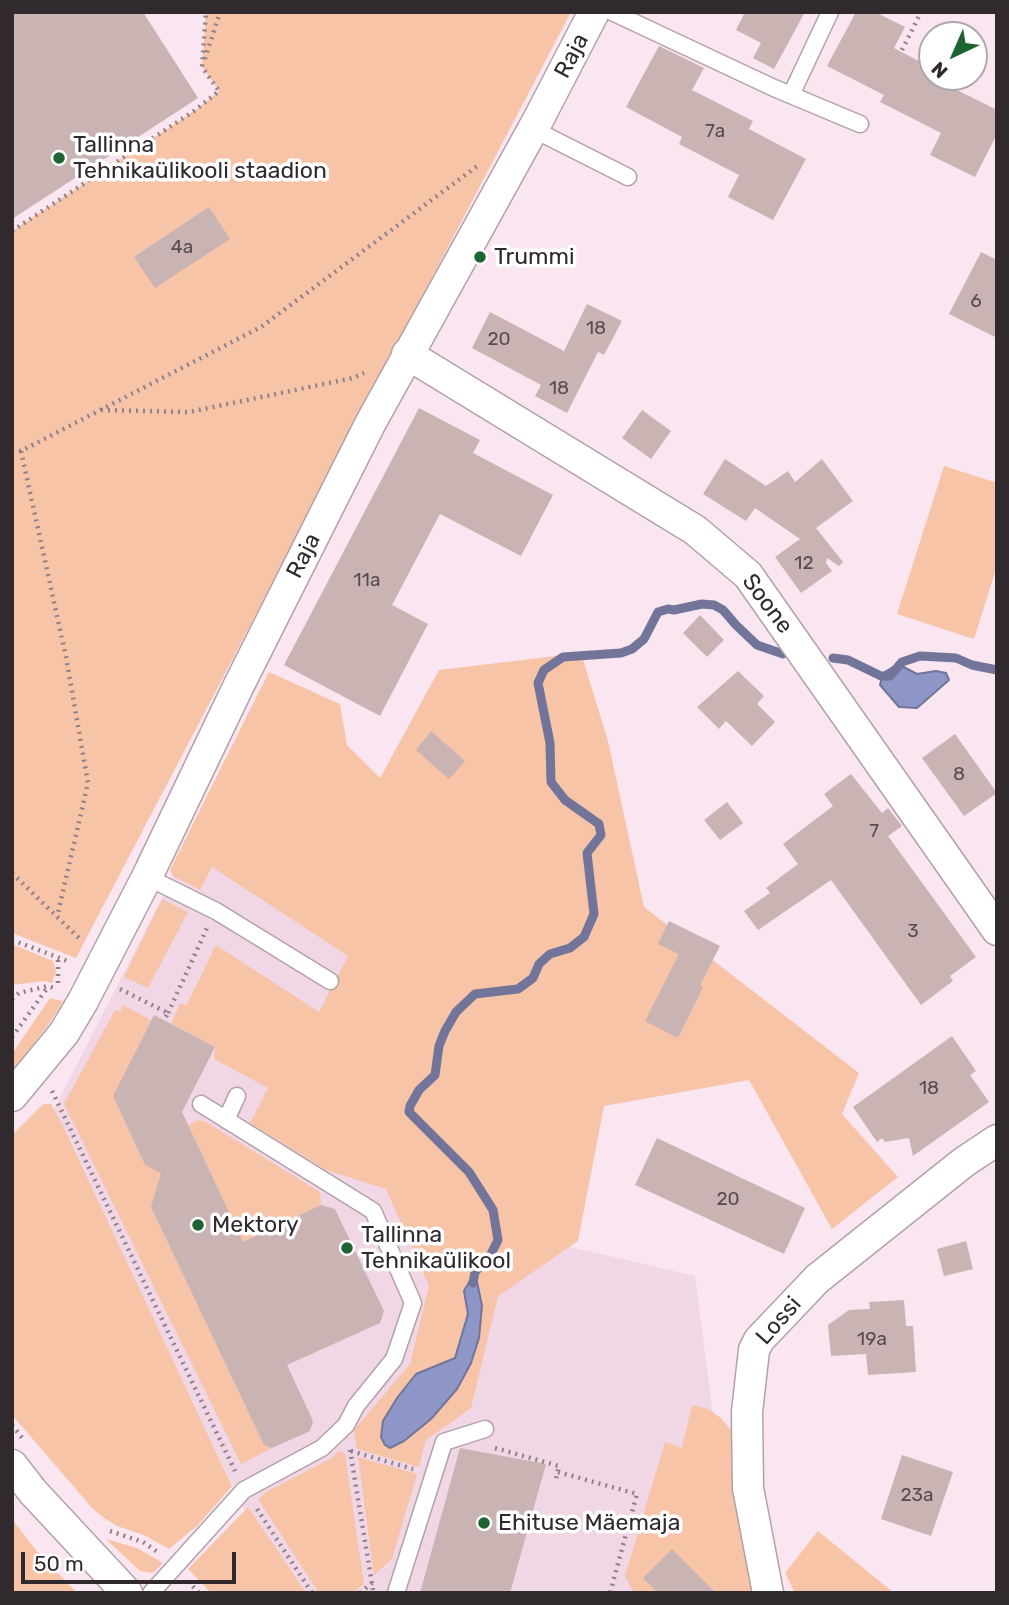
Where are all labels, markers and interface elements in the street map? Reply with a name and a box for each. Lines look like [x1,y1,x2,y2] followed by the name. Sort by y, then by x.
[918,21,988,91] north arrow
[549,29,595,83] street label: Raja
[927,57,952,83] text: N
[705,121,725,143] house number: 7a
[73,131,327,185] place label: Tallinna Tehnikaülikooli staadion
[51,150,67,166] marker: Tallinna Tehnikaülikooli staadion
[171,237,193,259] house number: 4a
[494,243,574,271] place label: Trummi
[472,249,488,265] marker: Trummi
[970,291,982,313] house number: 6
[586,318,606,340] house number: 18
[487,329,511,351] house number: 20
[549,378,569,400] house number: 18
[281,529,327,583] street label: Raja
[794,553,814,575] house number: 12
[736,569,798,639] street label: Soone
[354,570,380,592] house number: 11a
[953,764,965,786] house number: 8
[869,821,879,843] house number: 7
[907,921,919,943] house number: 3
[919,1078,939,1100] house number: 18
[716,1189,740,1211] house number: 20
[212,1211,299,1239] place label: Mektory
[190,1217,206,1233] marker: Mektory
[361,1221,511,1275] place label: Tallinna Tehnikaülikool
[339,1240,355,1256] marker: Tallinna Tehnikaülikool
[751,1291,807,1351] street label: Lossi
[857,1329,887,1351] house number: 19a
[900,1485,934,1507] house number: 23a
[498,1509,680,1537] place label: Ehituse Mäemaja
[476,1515,492,1531] marker: Ehituse Mäemaja
[24,1538,240,1582] scale bar
[34,1551,84,1576] text: 50 m

